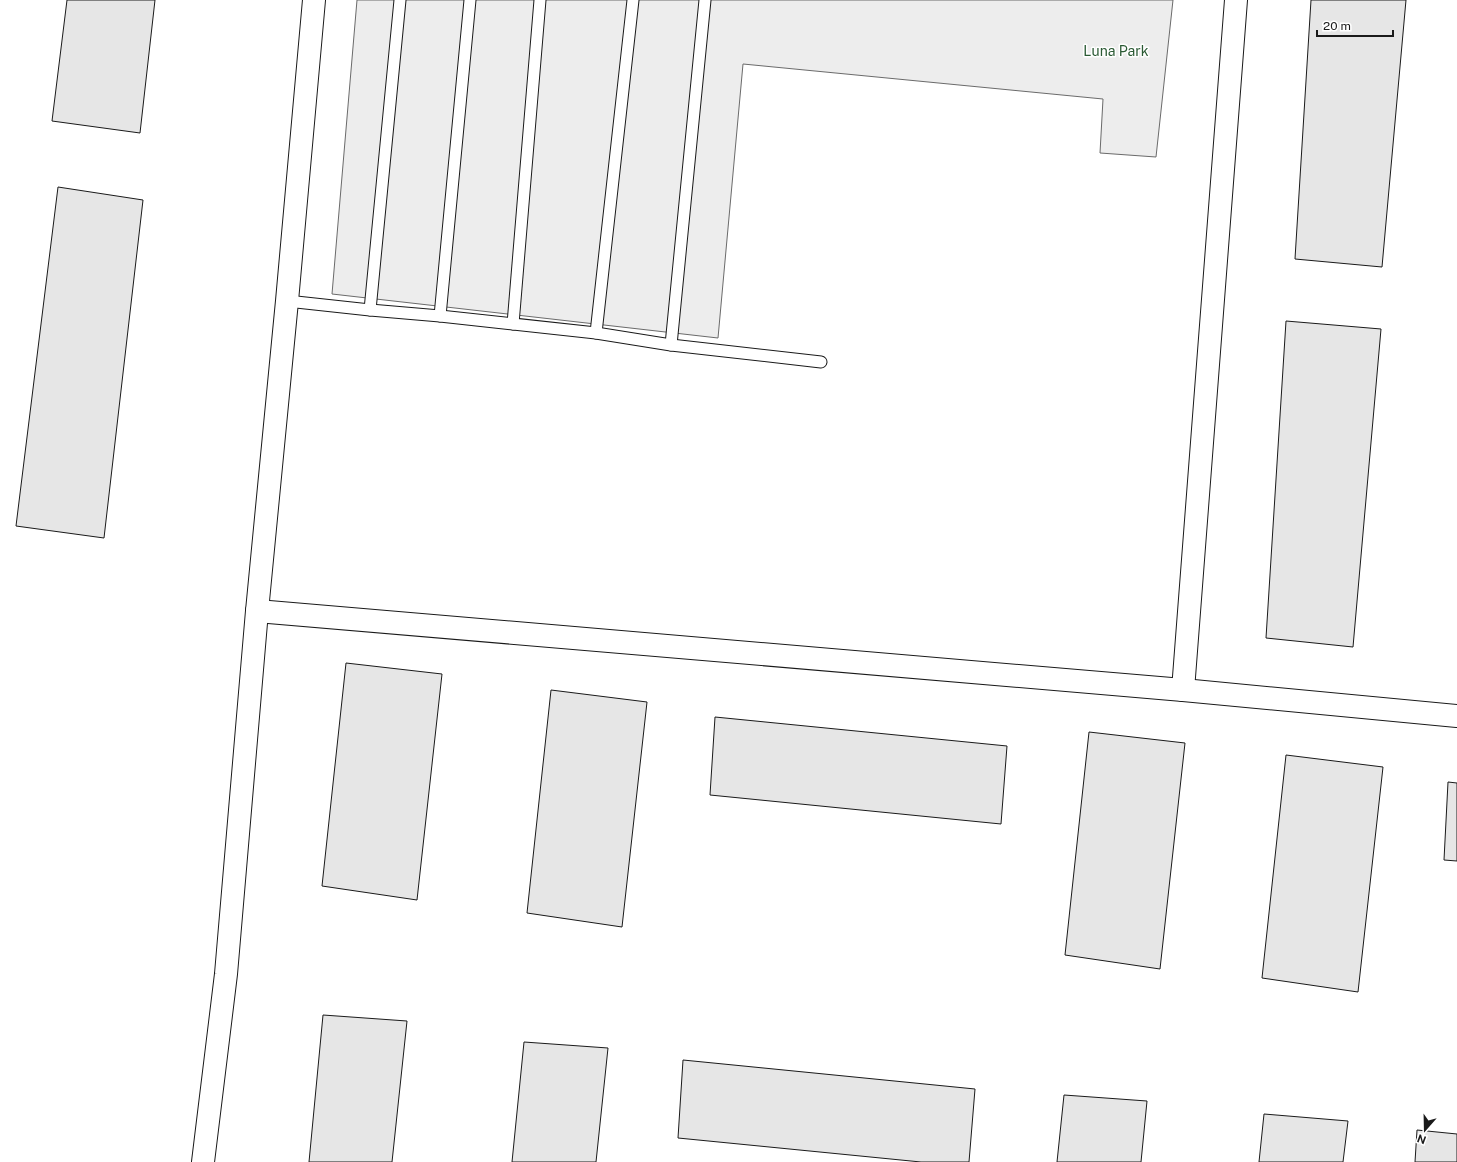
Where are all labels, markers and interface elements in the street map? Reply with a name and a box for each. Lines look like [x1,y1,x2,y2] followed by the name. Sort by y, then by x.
[1317,12,1393,38] scale bar
[1323,19,1351,33] text: 20 m
[1083,43,1149,59] park label: Luna Park
[1405,1110,1445,1150] north arrow
[1415,1132,1428,1147] text: N

